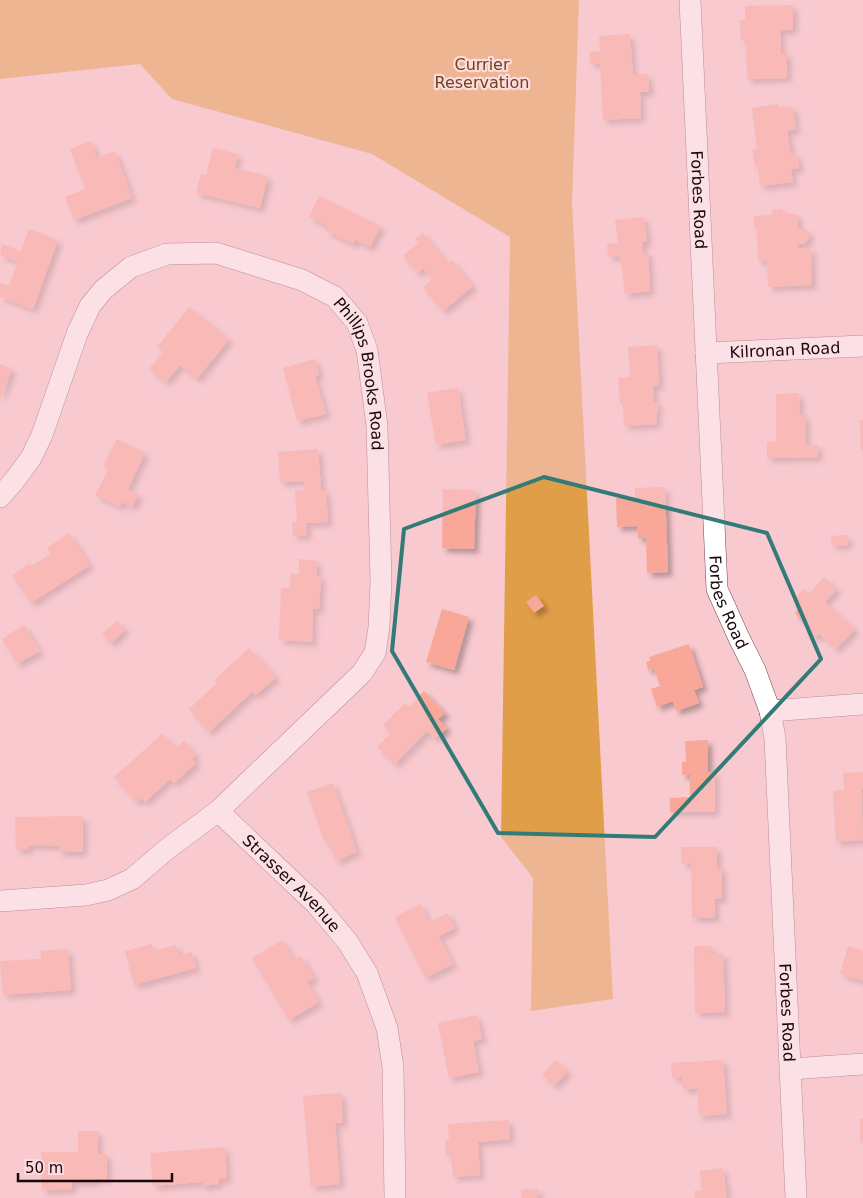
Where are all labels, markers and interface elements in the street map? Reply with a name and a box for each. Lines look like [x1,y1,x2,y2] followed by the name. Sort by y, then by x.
[435,55,529,92] park label: Currier Reservation
[687,150,710,250] street label: Forbes Road
[329,294,387,451] street label: Phillips Brooks Road
[729,338,841,362] street label: Kilronan Road
[705,555,752,652] street label: Forbes Road
[239,831,344,936] street label: Strasser Avenue
[775,963,799,1062] street label: Forbes Road
[18,1150,171,1182] scale bar
[25,1159,63,1177] text: 50 m

